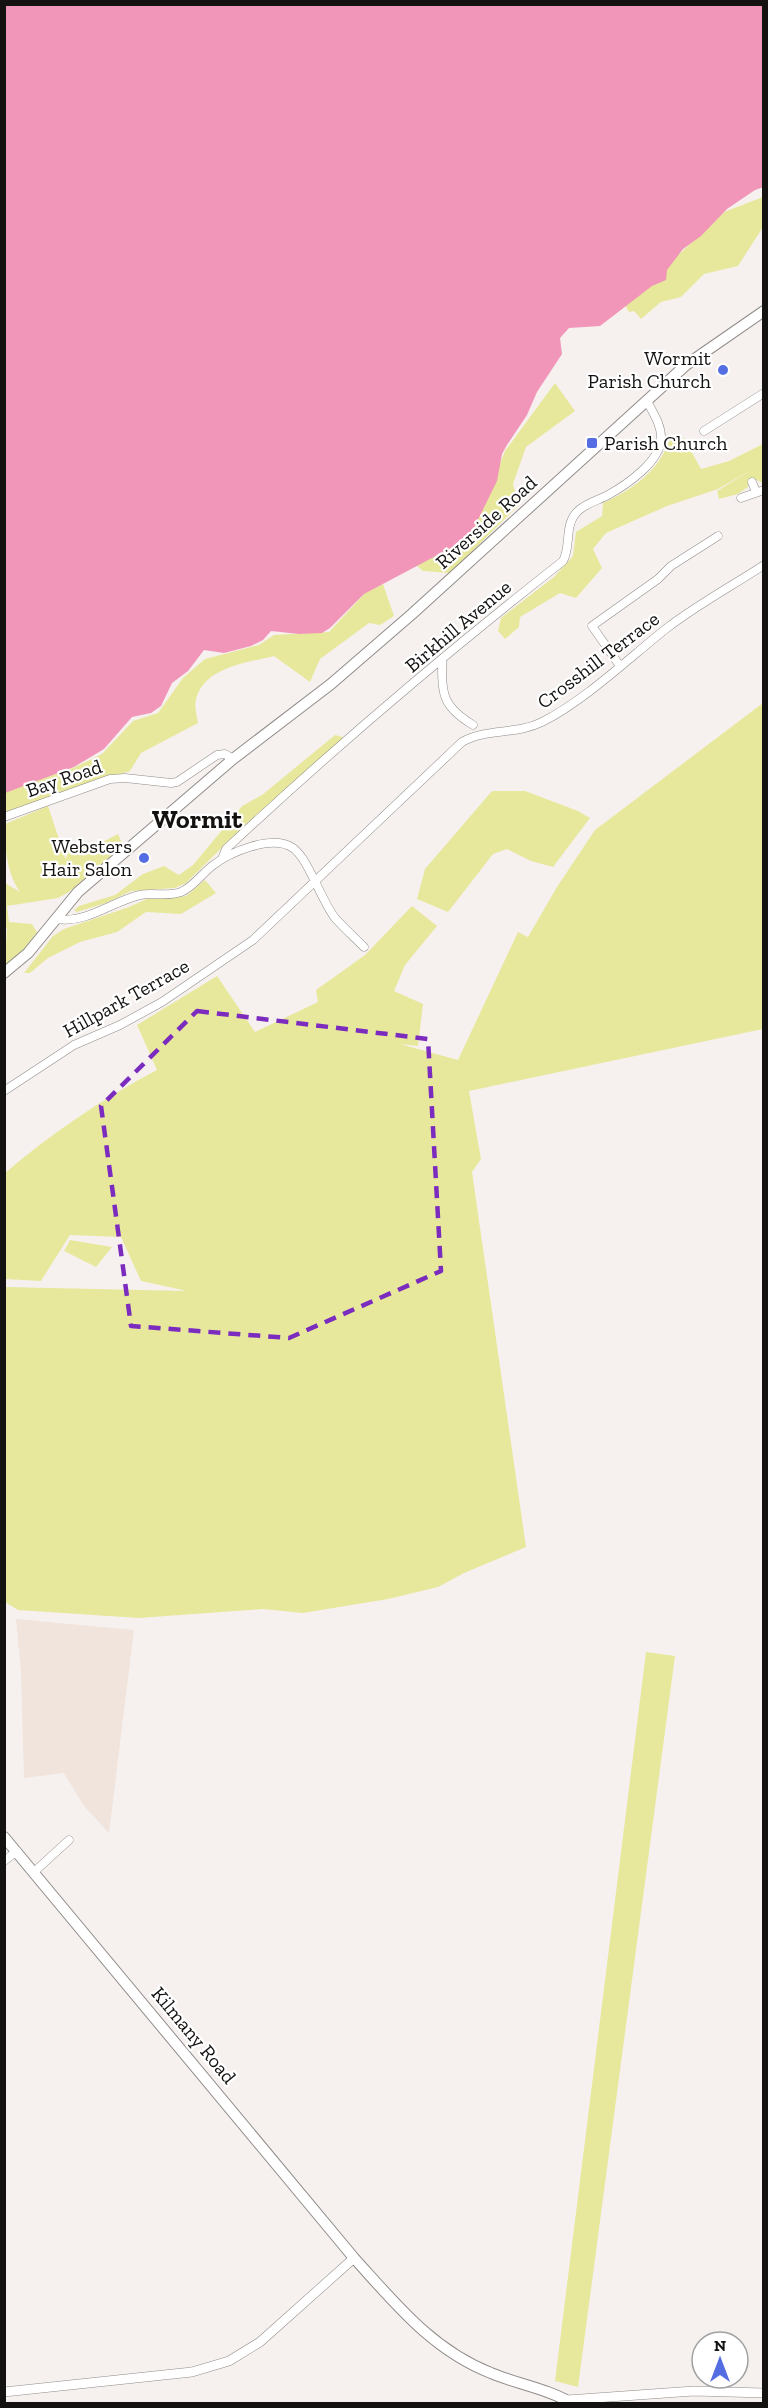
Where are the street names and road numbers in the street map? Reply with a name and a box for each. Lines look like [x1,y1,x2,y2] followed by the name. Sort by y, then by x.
[431,470,541,574] street label: Riverside Road
[400,575,516,677] street label: Birkhill Avenue
[532,606,664,714] street label: Crosshill Terrace
[23,754,105,802] street label: Bay Road
[59,953,193,1043] street label: Hillpark Terrace
[147,1982,241,2088] street label: Kilmany Road

